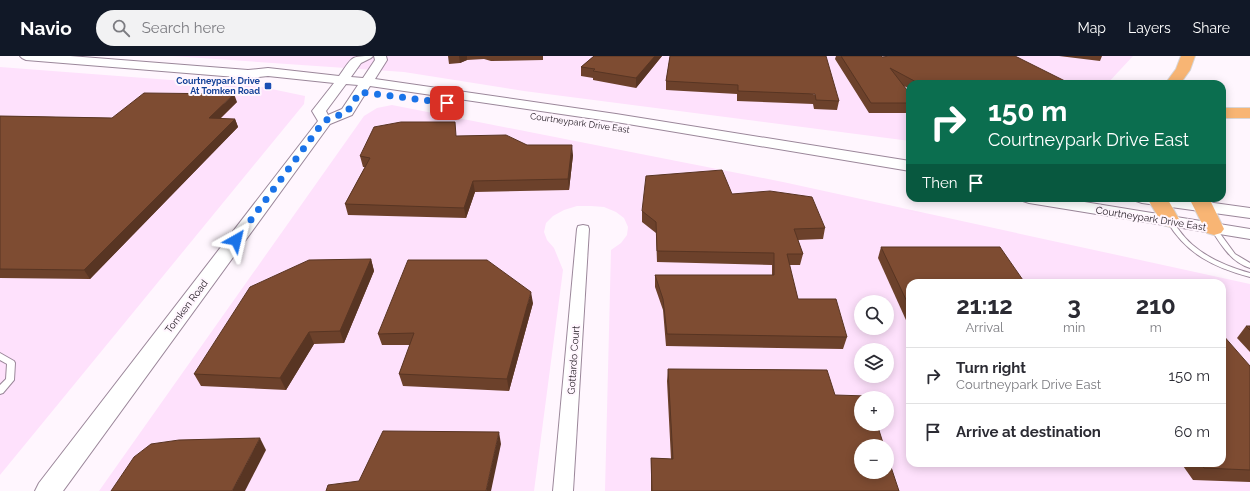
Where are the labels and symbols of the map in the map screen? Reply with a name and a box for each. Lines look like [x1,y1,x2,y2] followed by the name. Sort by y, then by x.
[176,76,261,96] place label: Courtneypark Drive At Tomken Road
[263,81,273,91] marker: Courtneypark Drive At Tomken Road
[430,86,464,120] pin
[530,111,630,135] street label: Courtneypark Drive East
[1095,204,1208,233] street label: Courtneypark Drive East
[215,219,257,261] position arrow
[163,278,210,335] street label: Tomken Road
[566,325,581,395] street label: Gottardo Court

